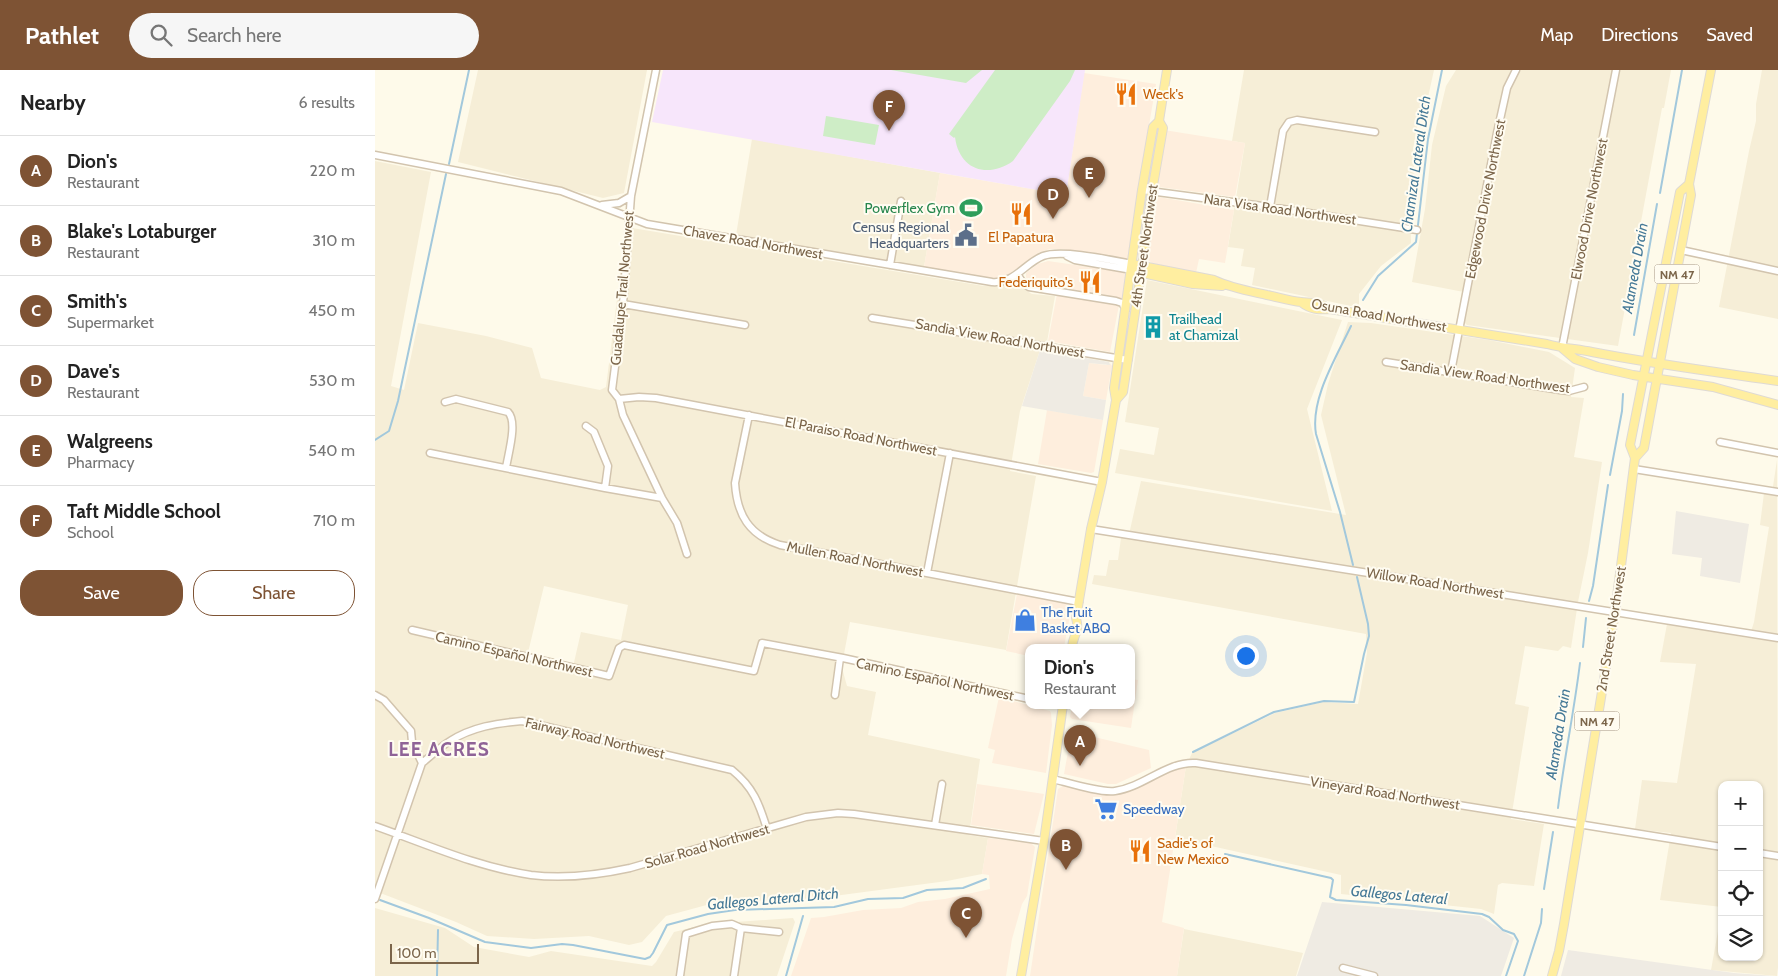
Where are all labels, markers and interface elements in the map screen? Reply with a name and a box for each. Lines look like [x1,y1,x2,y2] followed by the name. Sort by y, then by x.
[129,13,479,58] search box
[25,21,99,50] text: Pathlet
[147,21,175,49] icon: search
[187,24,281,47] text: Search here
[1540,24,1573,46] text: Map
[1601,24,1678,46] text: Directions
[1706,24,1753,46] text: Saved
[1113,81,1139,107] restaurant icon: Weck's
[1143,85,1184,103] place label: Weck's
[20,90,86,115] text: Nearby
[873,90,905,131] pin: F
[299,93,355,112] text: 6 results
[1398,95,1434,233] water label: Chamizal Lateral Ditch
[1461,117,1509,280] street label: Edgewood Drive Northwest
[1566,136,1612,281] street label: Elwood Drive Northwest
[67,150,117,173] text: Dion's
[1073,157,1105,198] pin: E
[31,161,41,180] text: A
[309,161,355,180] text: 220 m
[67,173,139,192] text: Restaurant
[1037,178,1069,219] pin: D
[1126,183,1162,309] street label: 4th Street Northwest
[1203,189,1358,229] street label: Nara Visa Road Northwest
[958,195,984,221] sports icon: Powerflex Gym
[865,199,955,217] place label: Powerflex Gym
[1008,201,1034,227] restaurant icon: El Papatura
[606,210,638,366] street label: Guadalupe Trail Northwest
[852,218,950,252] place label: Census Regional Headquarters
[67,220,216,243] text: Blake's Lotaburger
[682,221,825,263] street label: Chavez Road Northwest
[1618,221,1652,316] water label: Alameda Drain
[953,222,979,248] public building icon: Census Regional Headquarters
[988,228,1054,246] place label: El Papatura
[31,231,41,250] text: B
[312,231,355,250] text: 310 m
[67,243,139,262] text: Restaurant
[1655,264,1699,283] road number: NM 47
[1077,269,1103,295] restaurant icon: Federiquito's
[999,273,1073,291] place label: Federiquito's
[67,290,127,313] text: Smith's
[1310,294,1448,336] street label: Osuna Road Northwest
[31,301,41,320] text: C
[308,301,355,320] text: 450 m
[1169,310,1239,344] place label: Trailhead at Chamizal
[67,313,154,332] text: Supermarket
[914,314,1086,362] street label: Sandia View Road Northwest
[1140,314,1166,340] building icon: Trailhead at Chamizal
[1399,355,1571,397] street label: Sandia View Road Northwest
[67,360,120,383] text: Dave's
[30,371,42,390] text: D
[309,371,355,390] text: 530 m
[67,383,139,402] text: Restaurant
[783,412,939,460] street label: El Paraiso Road Northwest
[67,430,153,453] text: Walgreens
[31,441,41,460] text: E
[308,441,355,460] text: 540 m
[67,453,135,472] text: Pharmacy
[67,500,221,523] text: Taft Middle School
[32,511,40,530] text: F
[313,511,355,530] text: 710 m
[67,523,114,542] text: School
[785,537,925,581] street label: Mullen Road Northwest
[1365,563,1505,603] street label: Willow Road Northwest
[1592,565,1630,693] street label: 2nd Street Northwest
[20,570,183,616] button: Save
[193,570,355,616] button: Share
[1041,603,1111,637] place label: The Fruit Basket ABQ
[1012,607,1038,633] shop icon: The Fruit Basket ABQ
[434,627,595,681] street label: Camino Español Northwest
[1233,643,1259,669] your location
[1025,644,1135,709] popup
[854,653,1016,705] street label: Camino Español Northwest
[1044,656,1094,679] text: Dion's
[1044,679,1116,698] text: Restaurant
[1542,687,1574,782] water label: Alameda Drain
[1575,711,1619,730] road number: NM 47
[523,713,667,763] street label: Fairway Road Northwest
[1064,725,1096,766] pin: A
[388,738,490,761] district label: LEE ACRES
[1309,772,1461,814] street label: Vineyard Road Northwest
[1718,781,1763,961] map controls
[1718,781,1763,826] button: +
[1093,796,1119,822] supermarket icon: Speedway
[1123,800,1185,818] place label: Speedway
[643,820,772,872] street label: Solar Road Northwest
[1718,826,1763,871] button: −
[1050,829,1082,870] pin: B
[1157,834,1229,868] place label: Sadie's of New Mexico
[1127,838,1153,864] restaurant icon: Sadie's of New Mexico
[1718,871,1763,916] button: locate
[1350,882,1449,908] water label: Gallegos Lateral
[707,884,839,914] water label: Gallegos Lateral Ditch
[950,897,982,938] pin: C
[1718,916,1763,961] button: layers
[390,941,479,964] scale bar
[397,944,437,962] text: 100 m

